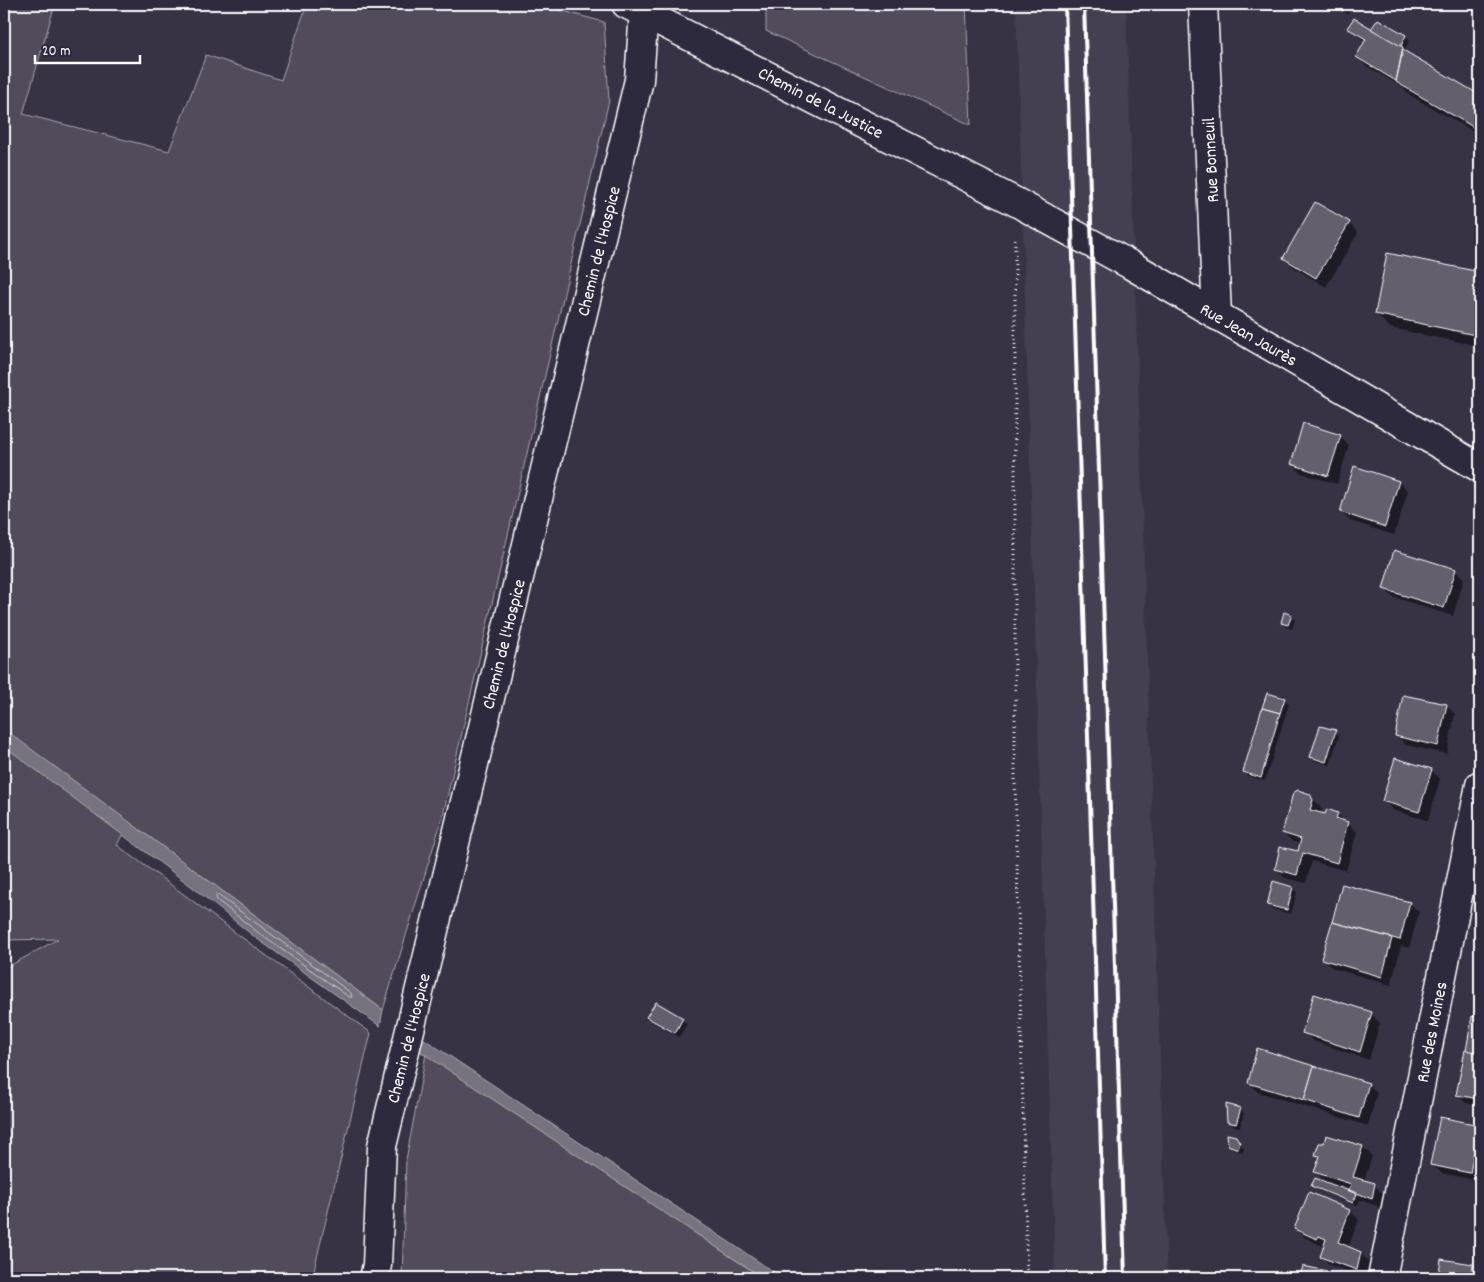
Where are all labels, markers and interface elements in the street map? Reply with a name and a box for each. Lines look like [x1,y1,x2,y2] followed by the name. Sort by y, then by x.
[35,32,140,64] scale bar
[42,41,70,63] text: 20 m
[753,62,887,147] street label: Chemin de la Justice
[1198,116,1227,203] street label: Rue Bonneuil
[572,184,629,319] street label: Chemin de l'Hospice
[1194,298,1301,374] street label: Rue Jean Jaurès
[477,577,534,712] street label: Chemin de l'Hospice
[382,971,439,1106] street label: Chemin de l'Hospice
[1411,980,1455,1085] street label: Rue des Moines

